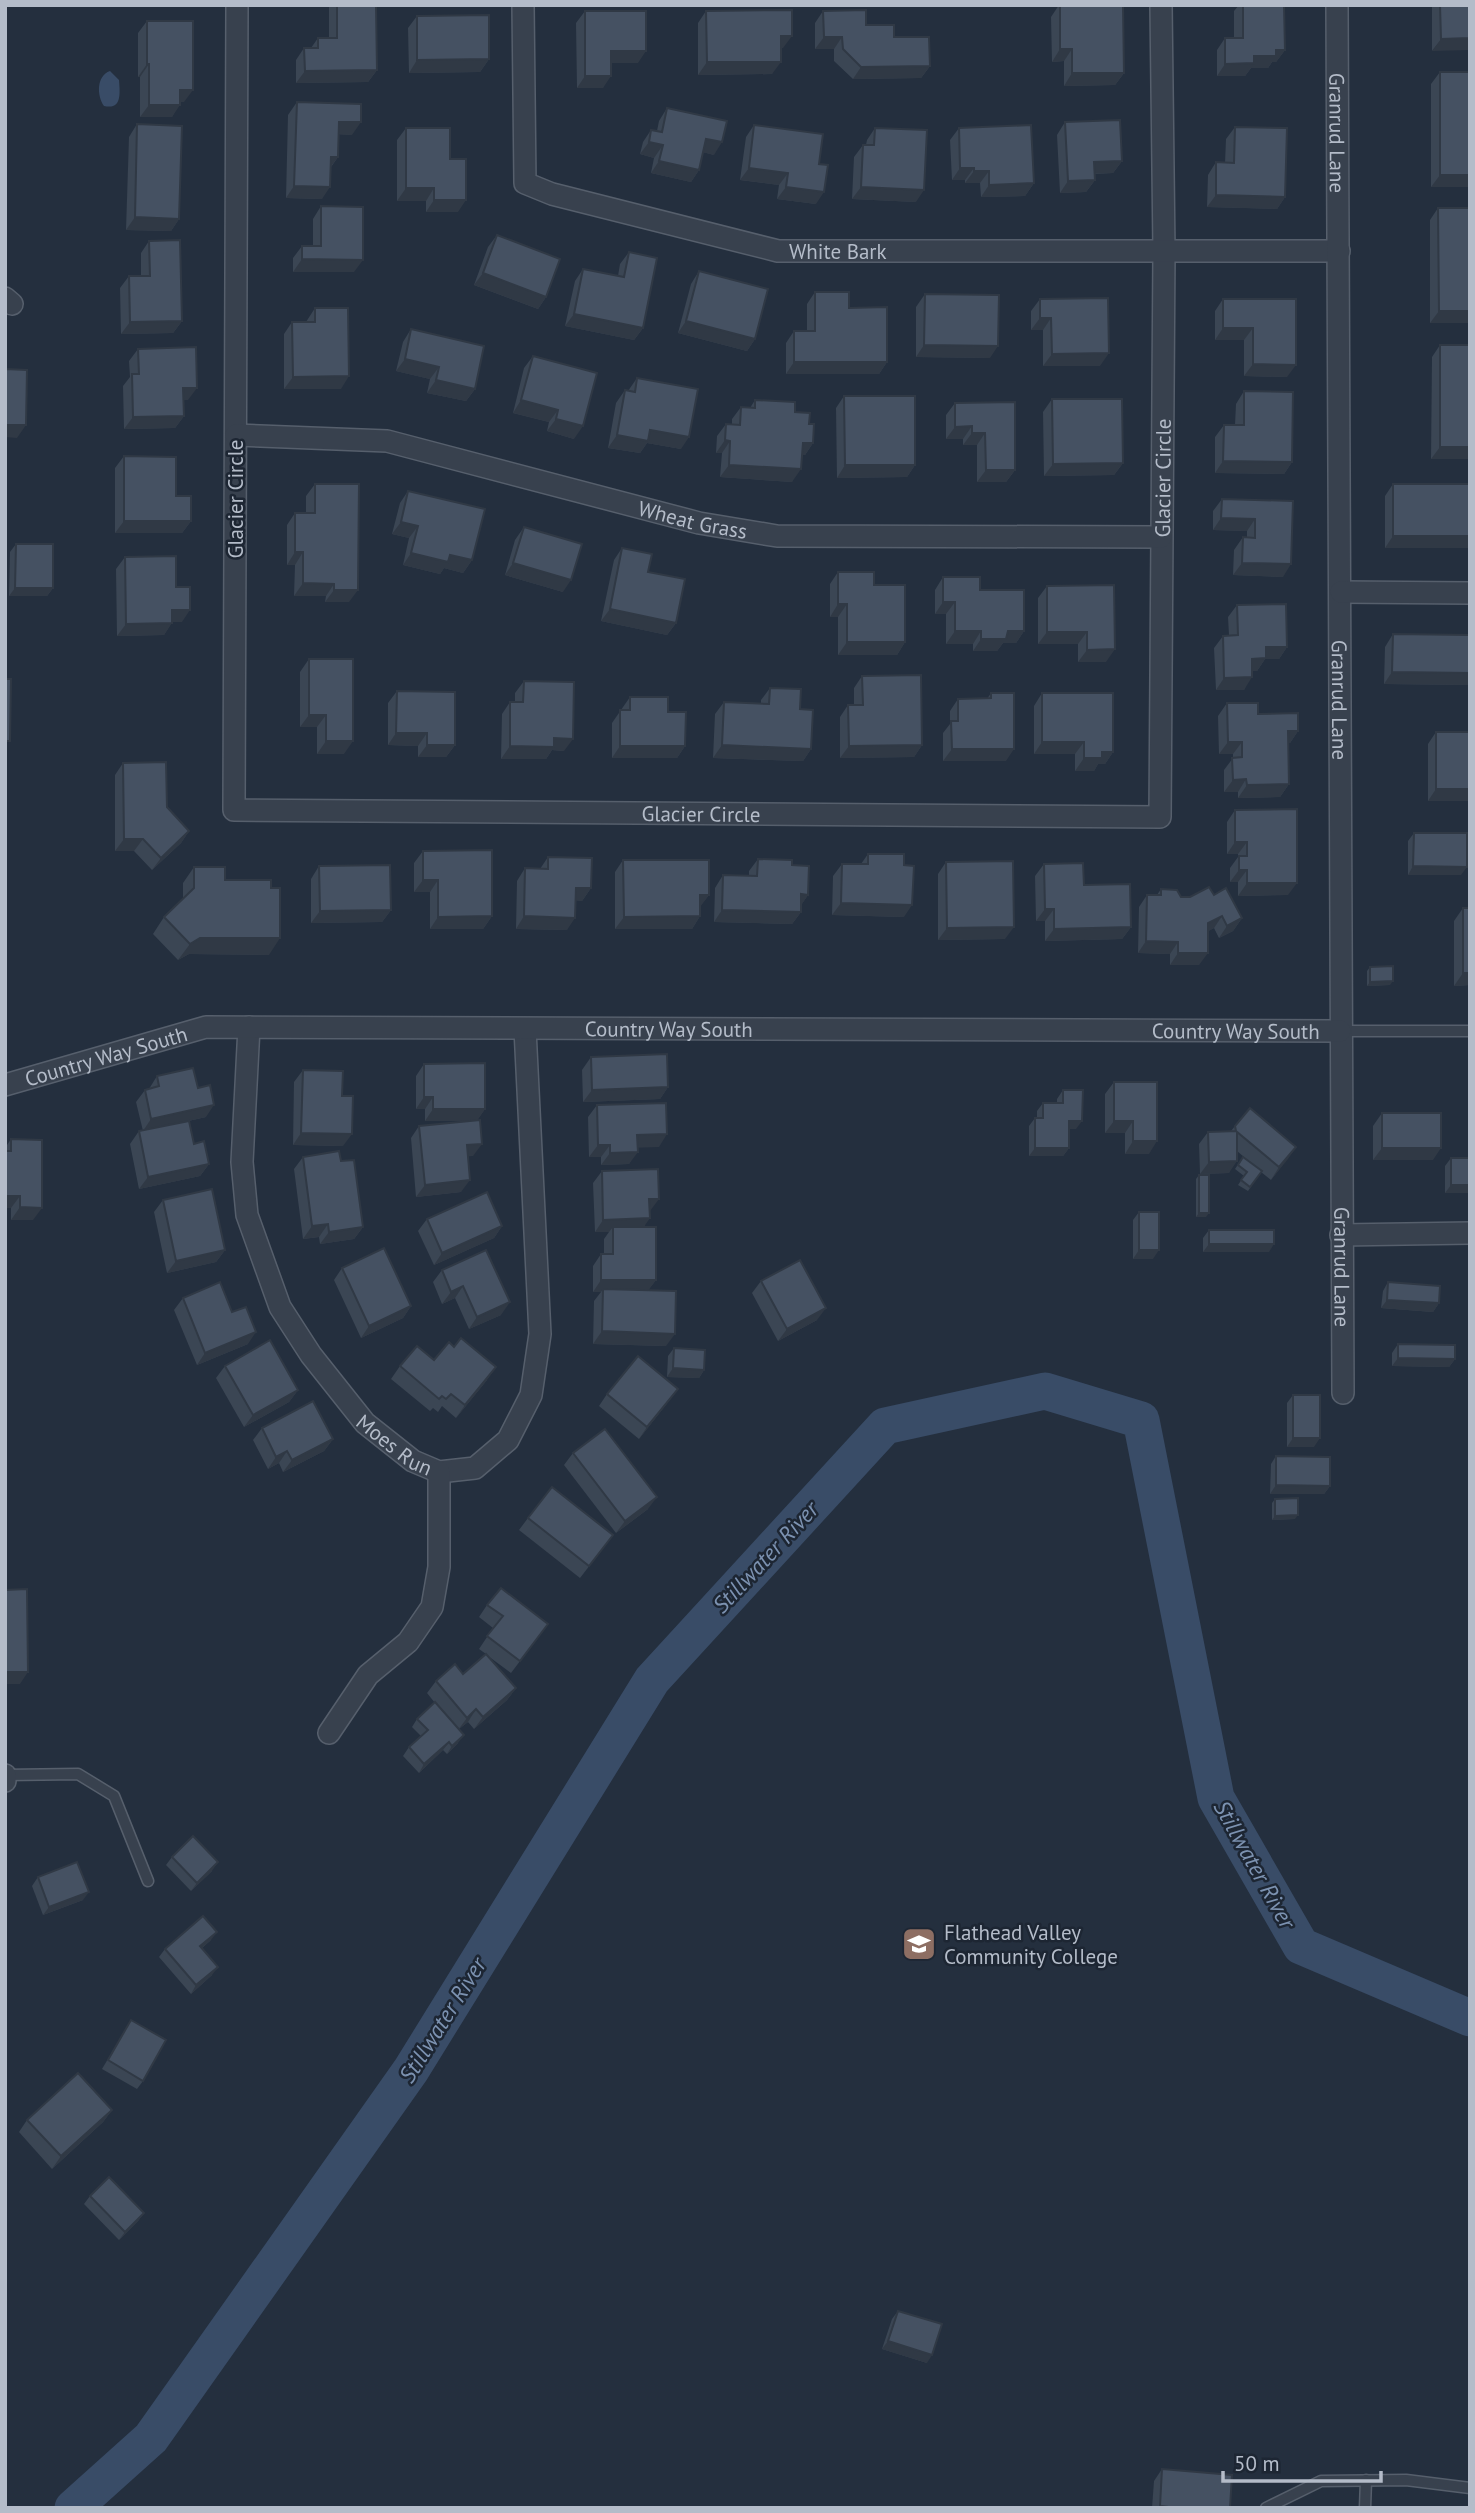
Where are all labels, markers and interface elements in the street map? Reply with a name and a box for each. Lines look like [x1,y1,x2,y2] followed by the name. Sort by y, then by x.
[1324,73,1351,193] street label: Granrud Lane
[789,238,887,265] street label: White Bark
[1148,418,1176,538] street label: Glacier Circle
[222,440,249,558] street label: Glacier Circle
[635,494,749,544] street label: Wheat Grass
[1326,640,1354,760] street label: Granrud Lane
[641,800,761,827] street label: Glacier Circle
[585,1015,753,1042] street label: Country Way South
[1152,1017,1320,1044] street label: Country Way South
[22,1020,190,1092] street label: Country Way South
[1329,1207,1356,1327] street label: Granrud Lane
[351,1408,436,1481] street label: Moes Run
[706,1494,825,1619] water label: Stillwater River
[1208,1795,1303,1935] water label: Stillwater River
[944,1919,1118,1970] place label: Flathead Valley Community College
[900,1925,938,1963] school or university icon: Flathead Valley Community College
[392,1951,493,2088] water label: Stillwater River
[1223,2440,1380,2484] scale bar
[1234,2450,1280,2477] text: 50 m

